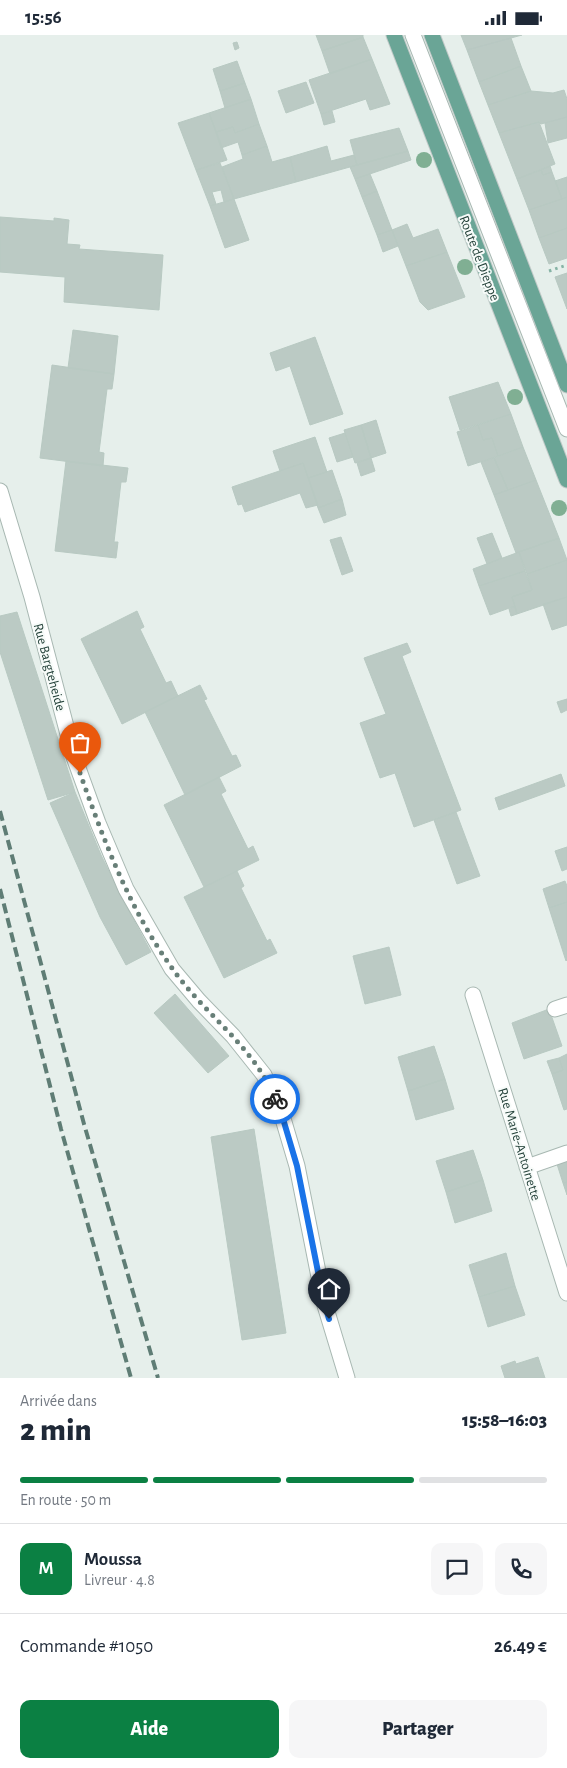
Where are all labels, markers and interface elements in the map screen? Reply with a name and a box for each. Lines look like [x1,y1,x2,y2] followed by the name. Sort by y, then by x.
[25,8,62,27] text: 15:56
[456,214,502,303] street label: Route de Dieppe
[31,622,67,713] street label: Rue Bargteheide
[59,722,101,773] pin
[66,729,94,757] icon: bag
[250,1074,300,1124] courier
[261,1085,289,1113] icon: bike
[495,1086,543,1202] street label: Rue Marie-Antoinette
[308,1268,350,1319] pin
[315,1275,343,1303] icon: home
[20,1393,97,1409] text: Arrivée dans
[462,1411,547,1430] text: 15:58–16:03
[20,1414,92,1446] text: 2 min
[20,1492,111,1508] text: En route · 50 m
[431,1543,483,1595] button: chat
[495,1543,547,1595] button: phone
[84,1550,142,1569] text: Moussa
[38,1559,54,1578] text: M
[84,1572,155,1588] text: Livreur · 4.8
[20,1637,153,1656] text: Commande #1050
[494,1637,547,1656] text: 26.49 €
[20,1700,279,1758] button: Aide
[289,1700,547,1758] button: Partager

